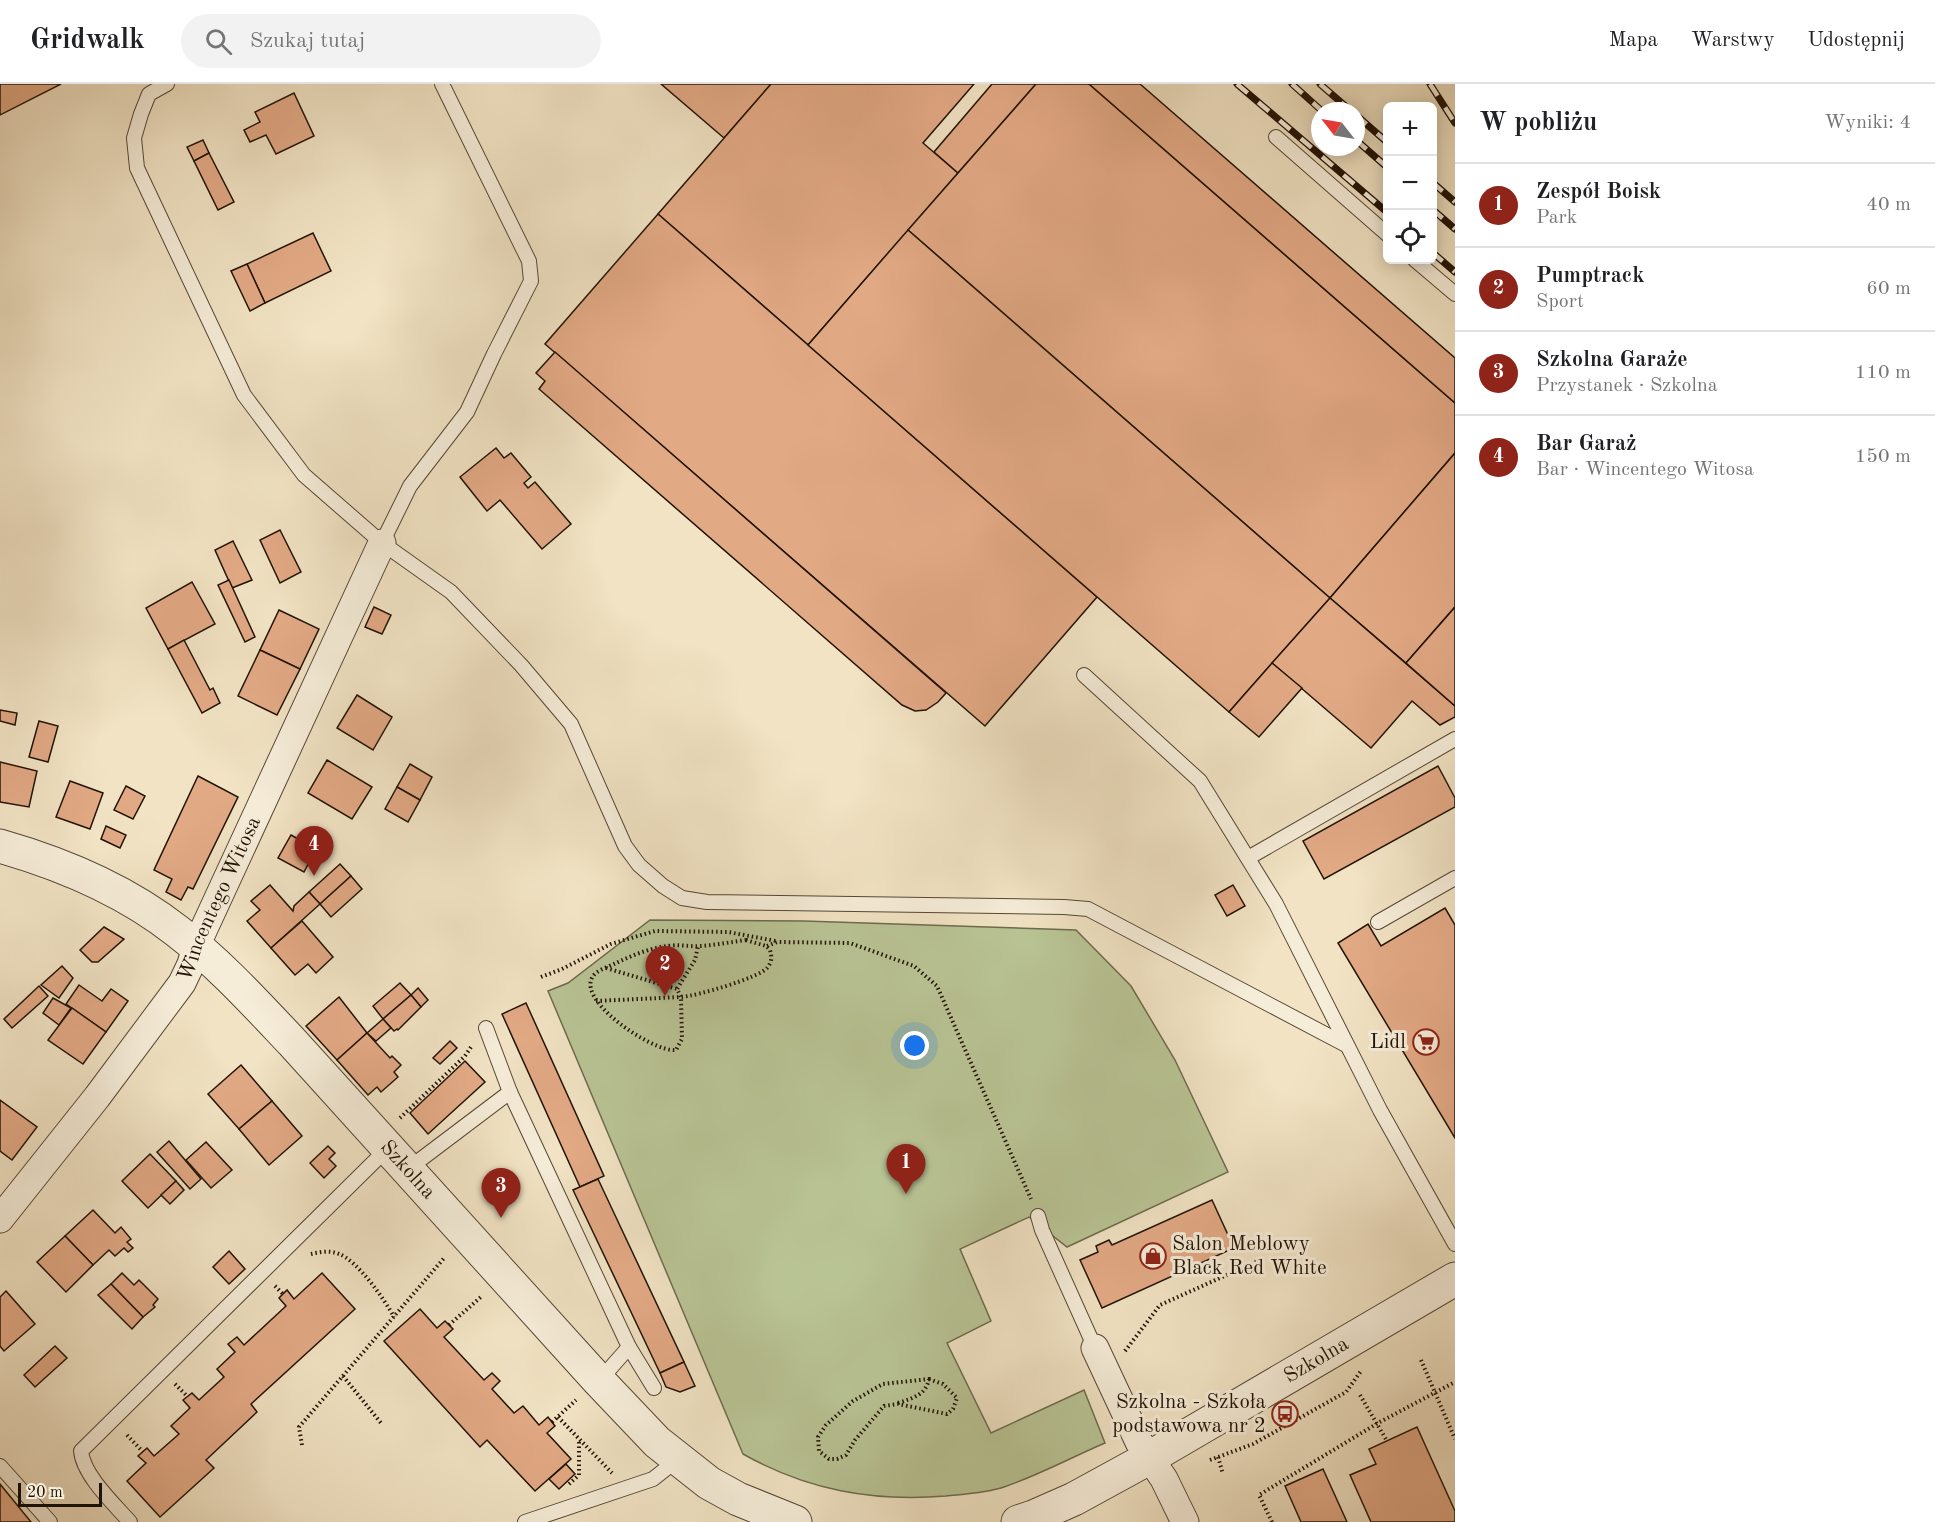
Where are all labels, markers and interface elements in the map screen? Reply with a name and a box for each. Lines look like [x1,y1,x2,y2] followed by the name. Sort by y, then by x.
[181,14,601,68] search box
[202,25,235,58] icon: search
[30,27,145,55] text: Gridwalk
[250,30,365,52] text: Szukaj tutaj
[1609,30,1658,51] text: Mapa
[1691,30,1775,51] text: Warstwy
[1808,30,1905,51] text: Udostępnij
[1311,102,1365,156] north arrow
[1383,102,1437,264] map controls
[1383,102,1437,156] button: +
[1479,110,1597,136] text: W pobliżu
[1824,113,1911,133] text: Wyniki: 4
[1383,156,1437,210] button: −
[1536,181,1661,203] text: Zespół Boisk
[1493,195,1504,215] text: 1
[1866,195,1911,215] text: 40 m
[1536,208,1577,228] text: Park
[1383,210,1437,264] button: locate
[1536,265,1644,287] text: Pumptrack
[1493,279,1504,299] text: 2
[1866,279,1911,299] text: 60 m
[1536,292,1584,312] text: Sport
[1536,349,1688,371] text: Szkolna Garaże
[1493,363,1504,383] text: 3
[1855,363,1911,383] text: 110 m
[1536,376,1718,396] text: Przystanek · Szkolna
[1536,433,1636,455] text: Bar Garaż
[1493,447,1504,467] text: 4
[1855,447,1911,467] text: 150 m
[1536,460,1754,480] text: Bar · Wincentego Witosa
[174,813,265,985] street label: Wincentego Witosa
[294,826,334,876] pin: 4
[646,946,684,996] pin: 2
[1411,1027,1441,1057] supermarket icon: Lidl
[900,1031,929,1060] your location
[1370,1032,1406,1053] place label: Lidl
[376,1136,439,1203] street label: Szkolna
[886,1144,926,1194] pin: 1
[482,1168,520,1218] pin: 3
[1172,1234,1327,1279] place label: Salon Meblowy Black Red White
[1138,1241,1168,1271] shop icon: Salon Meblowy Black Red White
[1280,1333,1352,1387] street label: Szkolna
[1112,1392,1266,1437] place label: Szkolna - Szkoła podstawowa nr 2
[1270,1399,1300,1429] bus stop icon: Szkolna - Szkoła podstawowa nr 2
[18,1480,102,1508] scale bar
[27,1485,63,1501] text: 20 m

